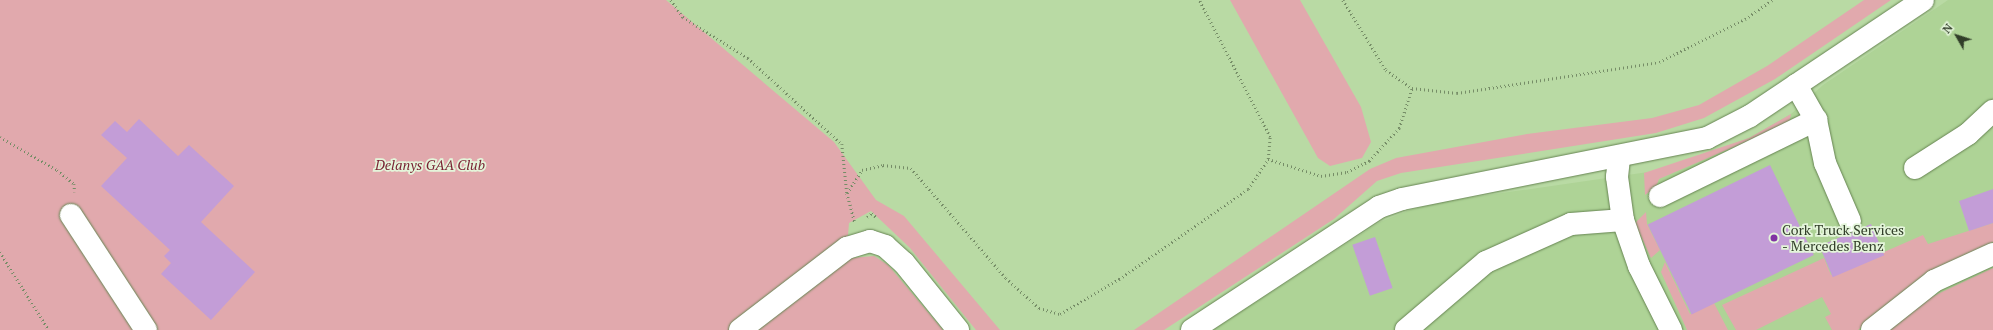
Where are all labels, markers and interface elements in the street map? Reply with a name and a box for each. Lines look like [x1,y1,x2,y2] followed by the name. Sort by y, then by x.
[1937,16,1977,56] north arrow
[1940,21,1956,36] text: N
[375,157,485,173] park label: Delanys GAA Club
[1782,222,1904,254] place label: Cork Truck Services - Mercedes Benz
[1769,233,1779,243] marker: Cork Truck Services - Mercedes Benz

